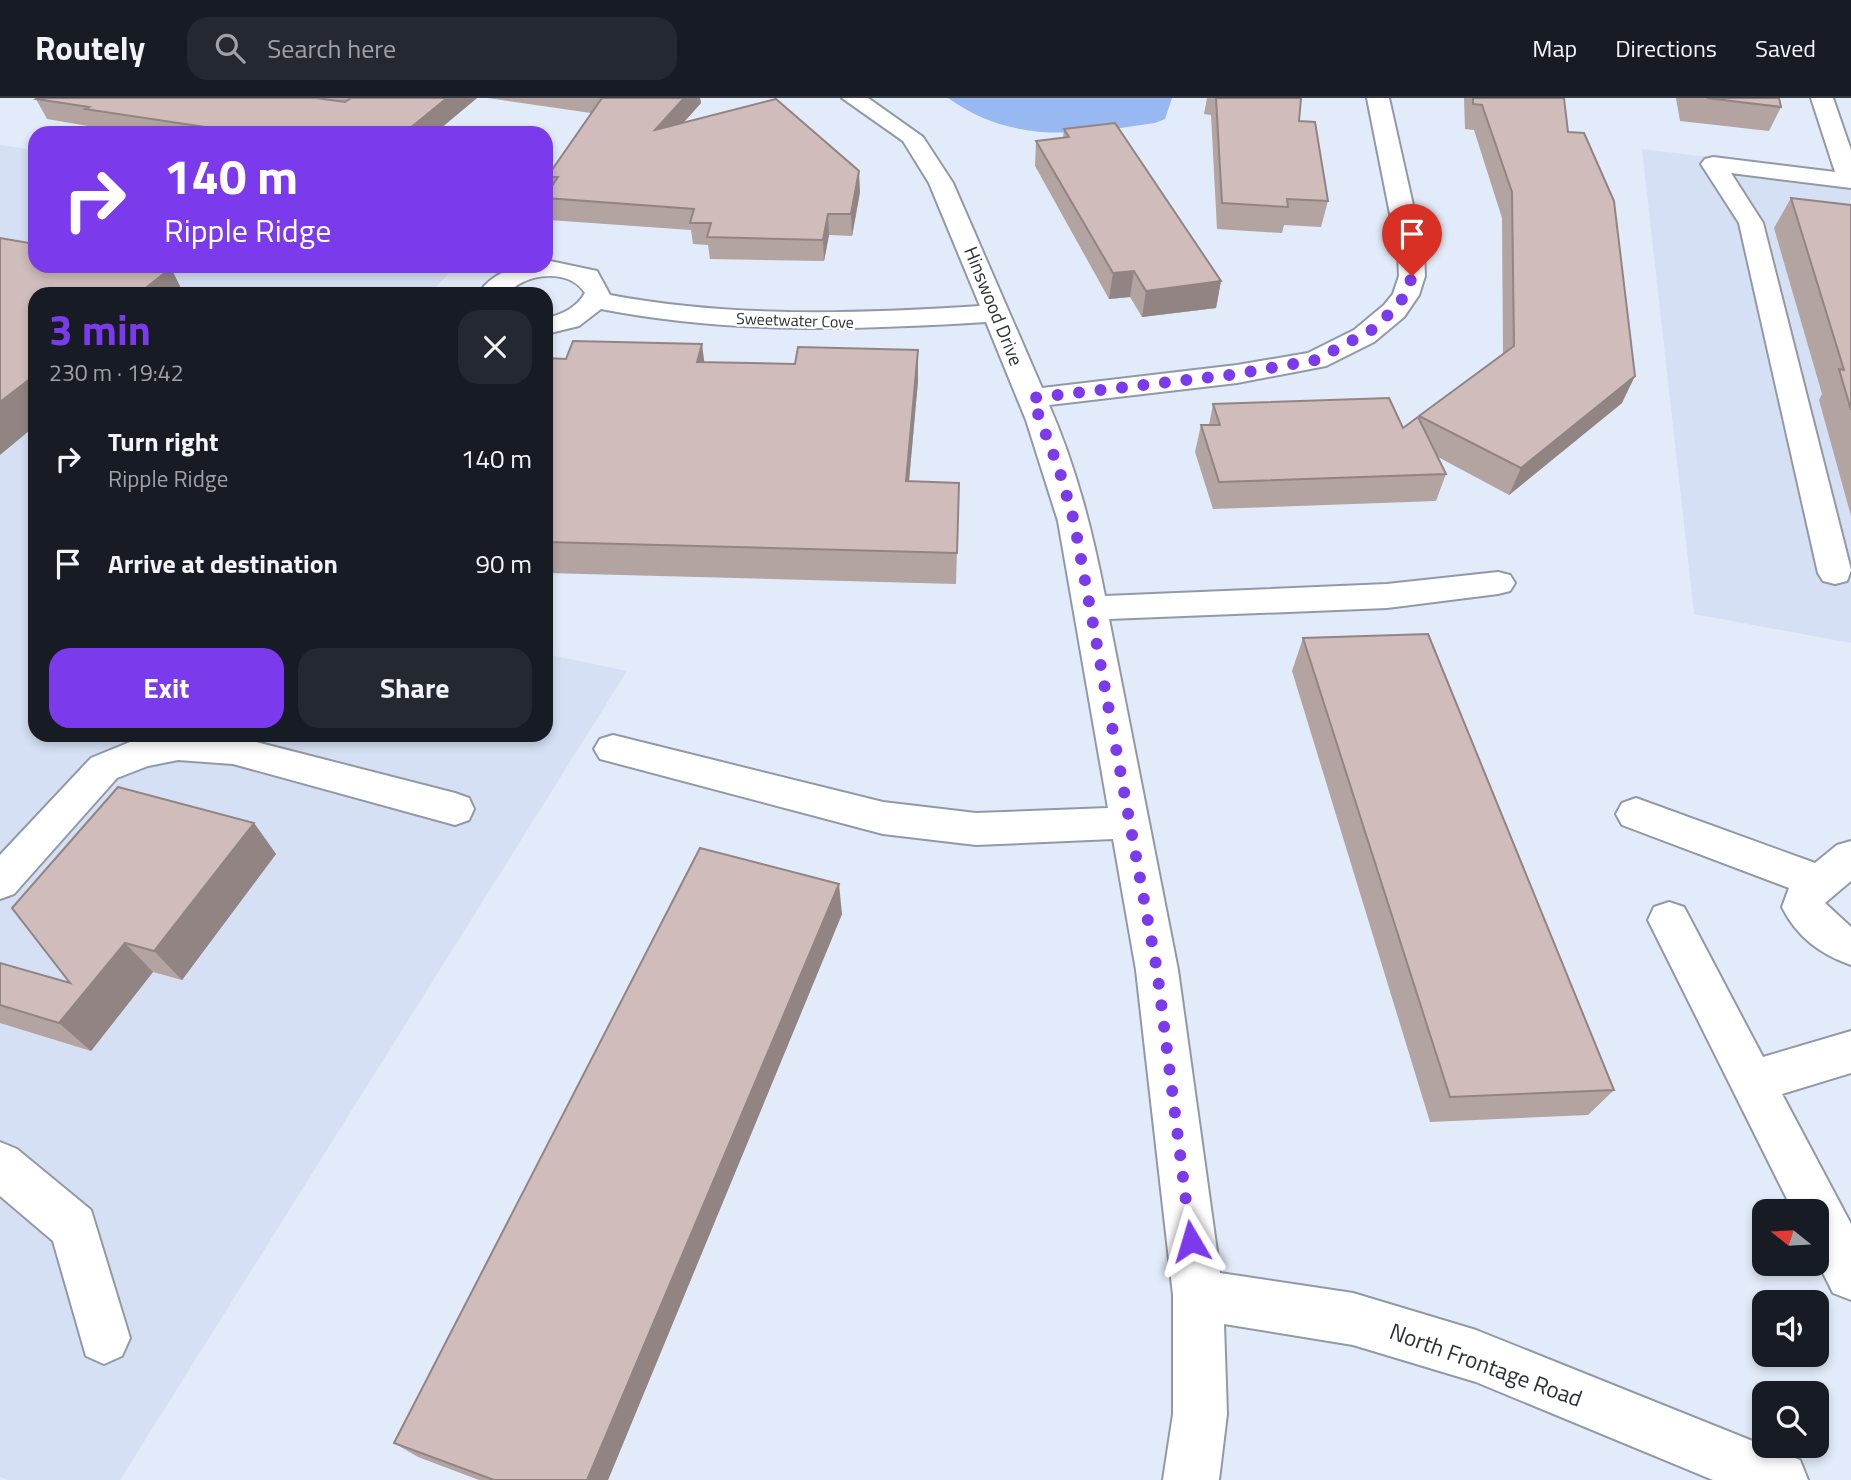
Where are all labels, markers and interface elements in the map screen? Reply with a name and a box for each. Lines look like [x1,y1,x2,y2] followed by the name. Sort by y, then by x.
[187,17,677,80] search box
[35,23,145,73] text: Routely
[211,29,249,67] icon: search
[267,29,396,68] text: Search here
[1532,30,1577,66] text: Map
[1615,30,1717,66] text: Directions
[1755,30,1816,66] text: Saved
[164,138,298,213] text: 140 m
[49,154,140,245] icon: right
[1382,204,1442,276] pin
[164,206,331,254] text: Ripple Ridge
[1393,215,1431,253] icon: arrive
[957,242,1032,370] street label: Hinswood Drive
[49,297,151,361] text: 3 min
[736,306,854,334] street label: Sweetwater Cove
[458,310,532,384] button: close
[49,355,184,390] text: 230 m · 19:42
[108,422,219,461] text: Turn right
[461,439,532,478] text: 140 m
[49,440,87,478] icon: right
[108,461,228,496] text: Ripple Ridge
[108,544,338,583] text: Arrive at destination
[475,544,532,583] text: 90 m
[49,545,87,583] icon: arrive
[49,648,284,728] button: Exit
[298,648,532,728] button: Share
[1752,1199,1829,1276] north arrow
[1752,1199,1829,1458] map controls
[1154,1204,1228,1278] position arrow
[1752,1290,1829,1367] button: sound
[1385,1313,1587,1416] street label: North Frontage Road
[1752,1381,1829,1458] button: search

